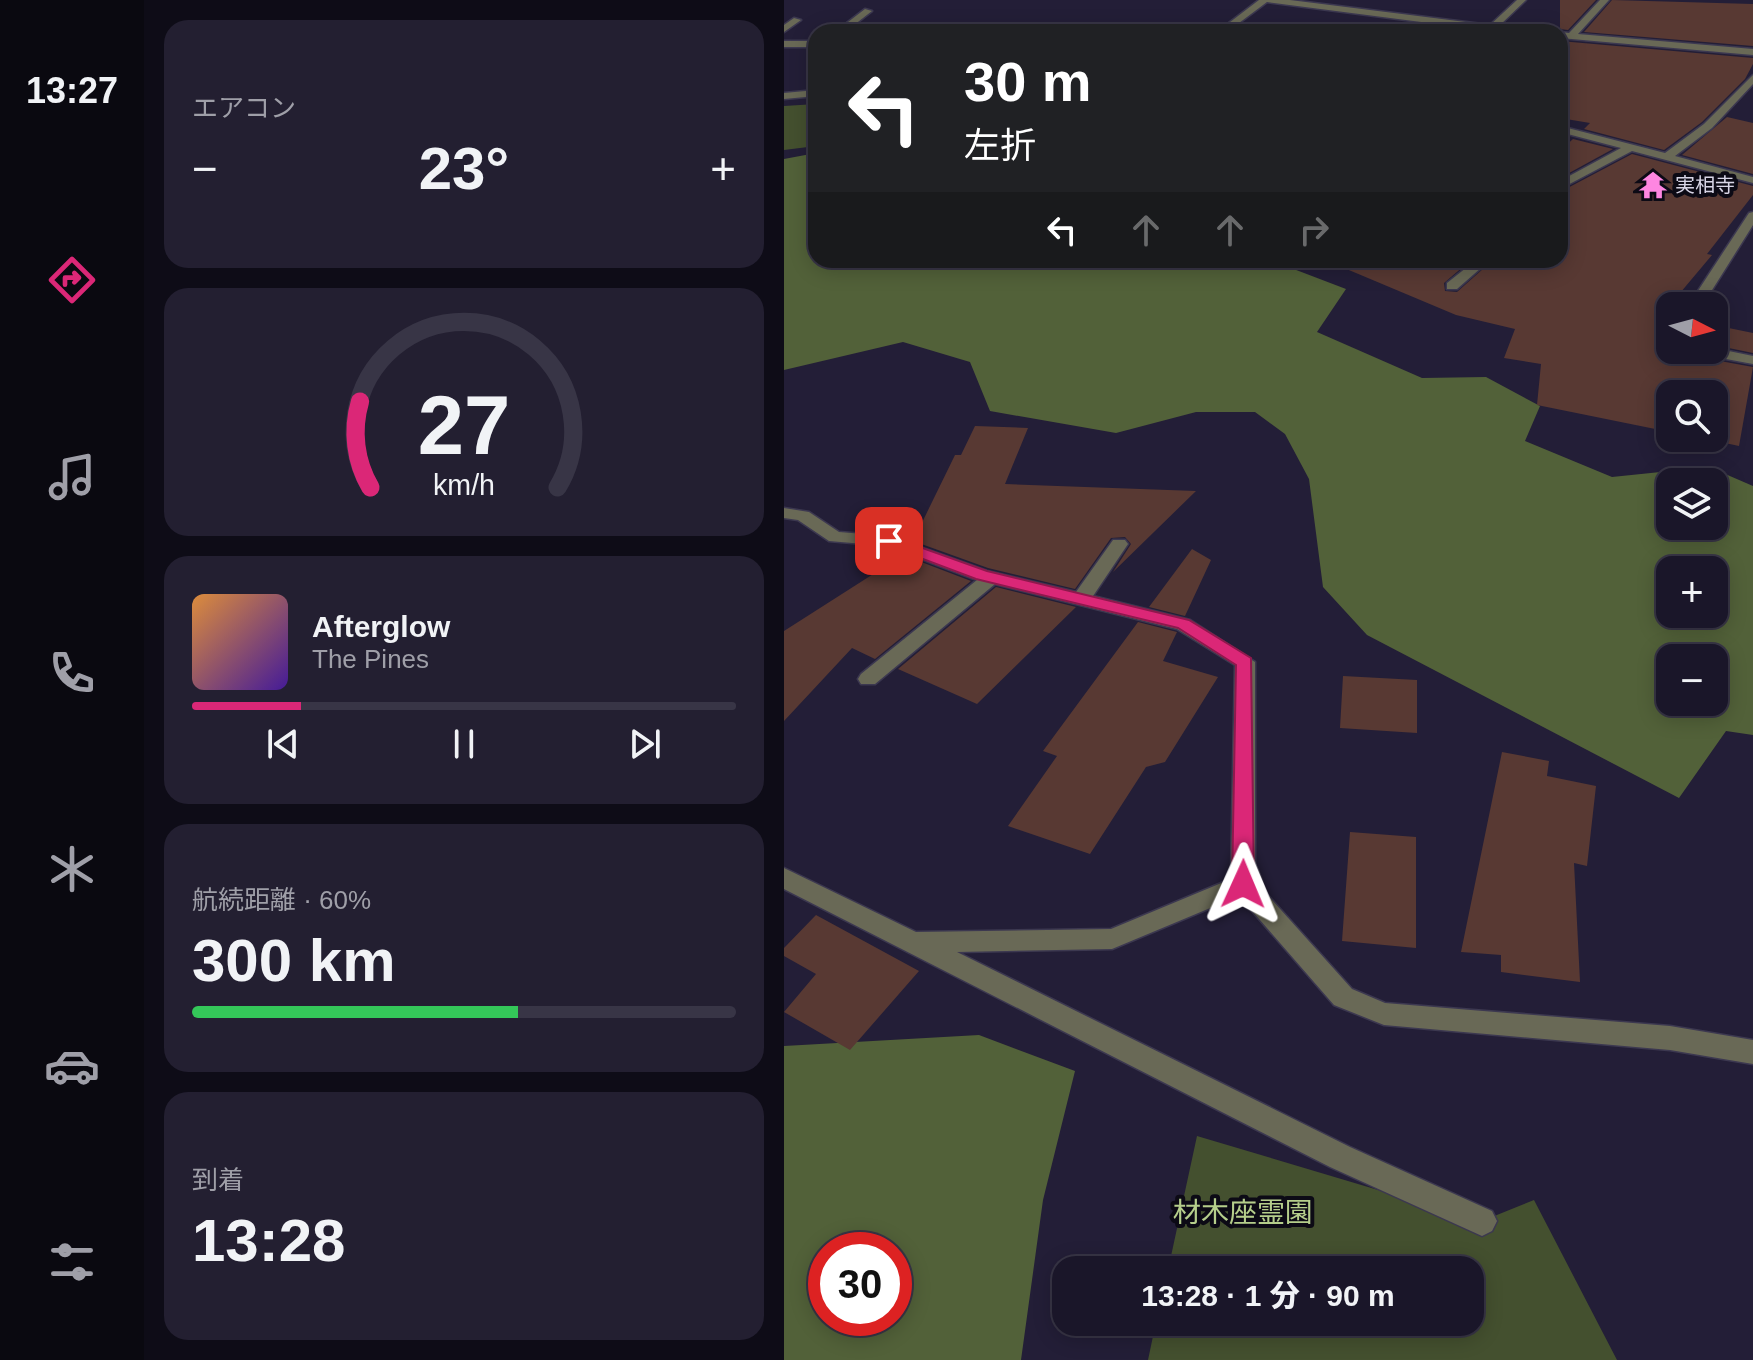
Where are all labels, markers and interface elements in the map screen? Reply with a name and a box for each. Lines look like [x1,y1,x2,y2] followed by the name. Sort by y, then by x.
[964,50,1092,113] text: 30 m
[832,56,936,160] icon: left
[26,70,118,111] text: 13:27
[192,93,296,123] text: エアコン
[964,125,1036,166] text: 左折
[419,135,509,202] text: 23°
[192,144,218,193] text: −
[710,144,736,193] text: +
[1638,170,1668,200] temple icon: 実相寺
[1675,174,1735,196] place label: 実相寺
[1040,208,1084,252] icon: left
[1124,208,1168,252] icon: ahead
[1208,208,1252,252] icon: ahead
[1292,208,1336,252] icon: right
[44,252,100,308] icon: directions
[1656,292,1728,364] north arrow
[1656,292,1728,716] map controls
[418,379,510,472] text: 27
[1656,380,1728,452] button: search
[44,449,100,505] icon: music
[1656,468,1728,540] button: layers
[433,469,495,501] text: km/h
[855,507,923,575] pin
[867,519,911,563] icon: arrive
[1656,556,1728,628] button: +
[312,610,450,643] text: Afterglow
[312,644,429,674] text: The Pines
[1656,644,1728,716] button: −
[44,645,100,701] icon: phone
[261,722,305,766] icon: previous
[442,722,486,766] icon: pause
[623,722,667,766] icon: next
[44,841,100,897] icon: climate
[1201,842,1285,926] position arrow
[192,885,371,915] text: 航続距離 · 60%
[192,927,396,994] text: 300 km
[44,1038,100,1094] icon: car
[192,1165,244,1195] text: 到着
[1173,1197,1313,1228] park label: 材木座霊園
[192,1207,345,1274] text: 13:28
[808,1232,912,1336] speed limit sign: 30
[44,1234,100,1290] icon: filters
[1141,1279,1395,1312] text: 13:28 · 1 分 · 90 m

